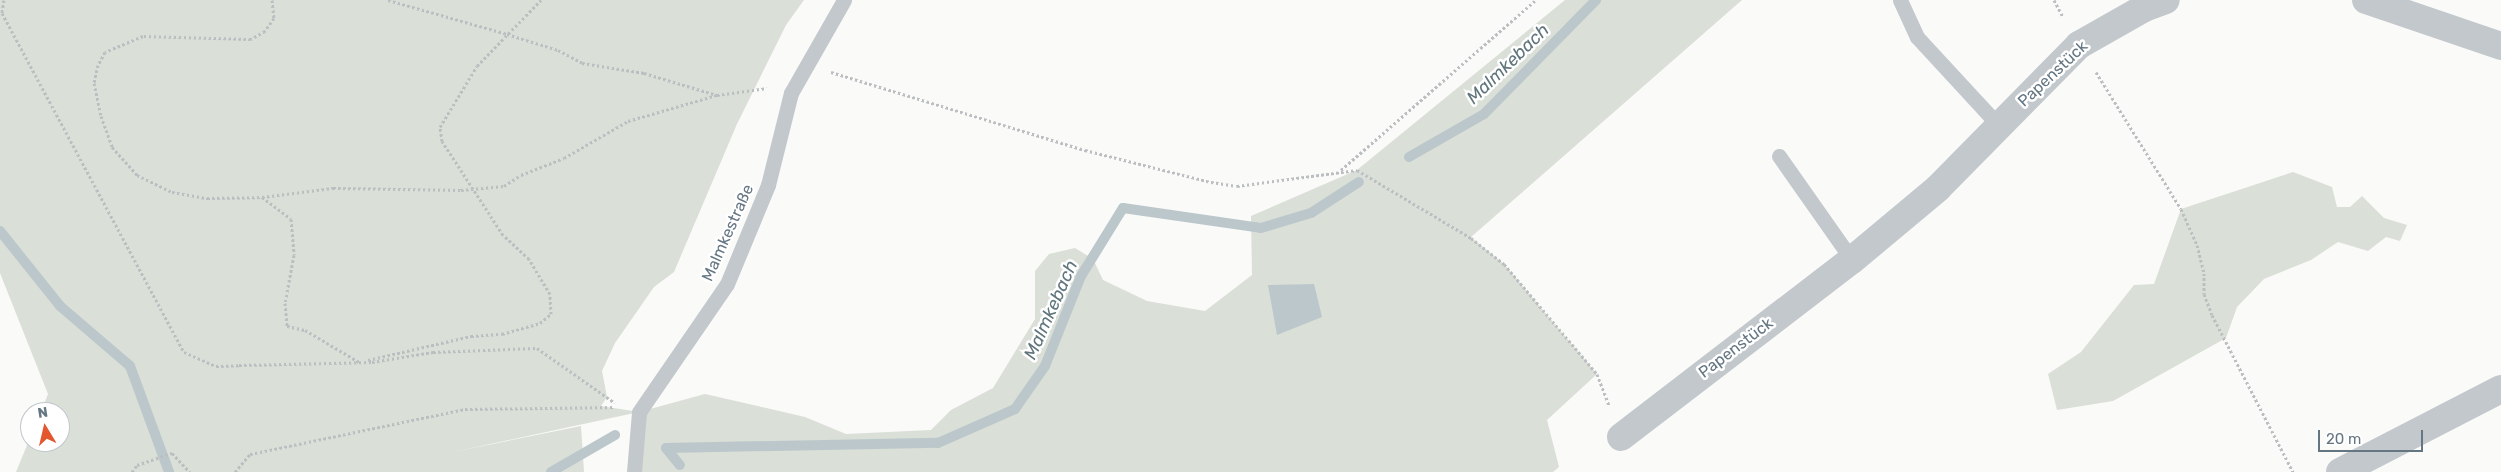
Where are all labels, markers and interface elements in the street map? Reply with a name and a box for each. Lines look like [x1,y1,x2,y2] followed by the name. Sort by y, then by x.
[1462,19,1554,109] water label: Malmkebach
[2014,37,2092,111] street label: Papenstück
[698,182,758,284] street label: Malmkestraße
[1020,257,1082,363] water label: Malmkebach
[1695,314,1777,382] street label: Papenstück
[20,402,70,452] north arrow
[36,403,49,422] text: N
[2321,420,2426,452] scale bar
[2326,430,2361,448] text: 20 m

